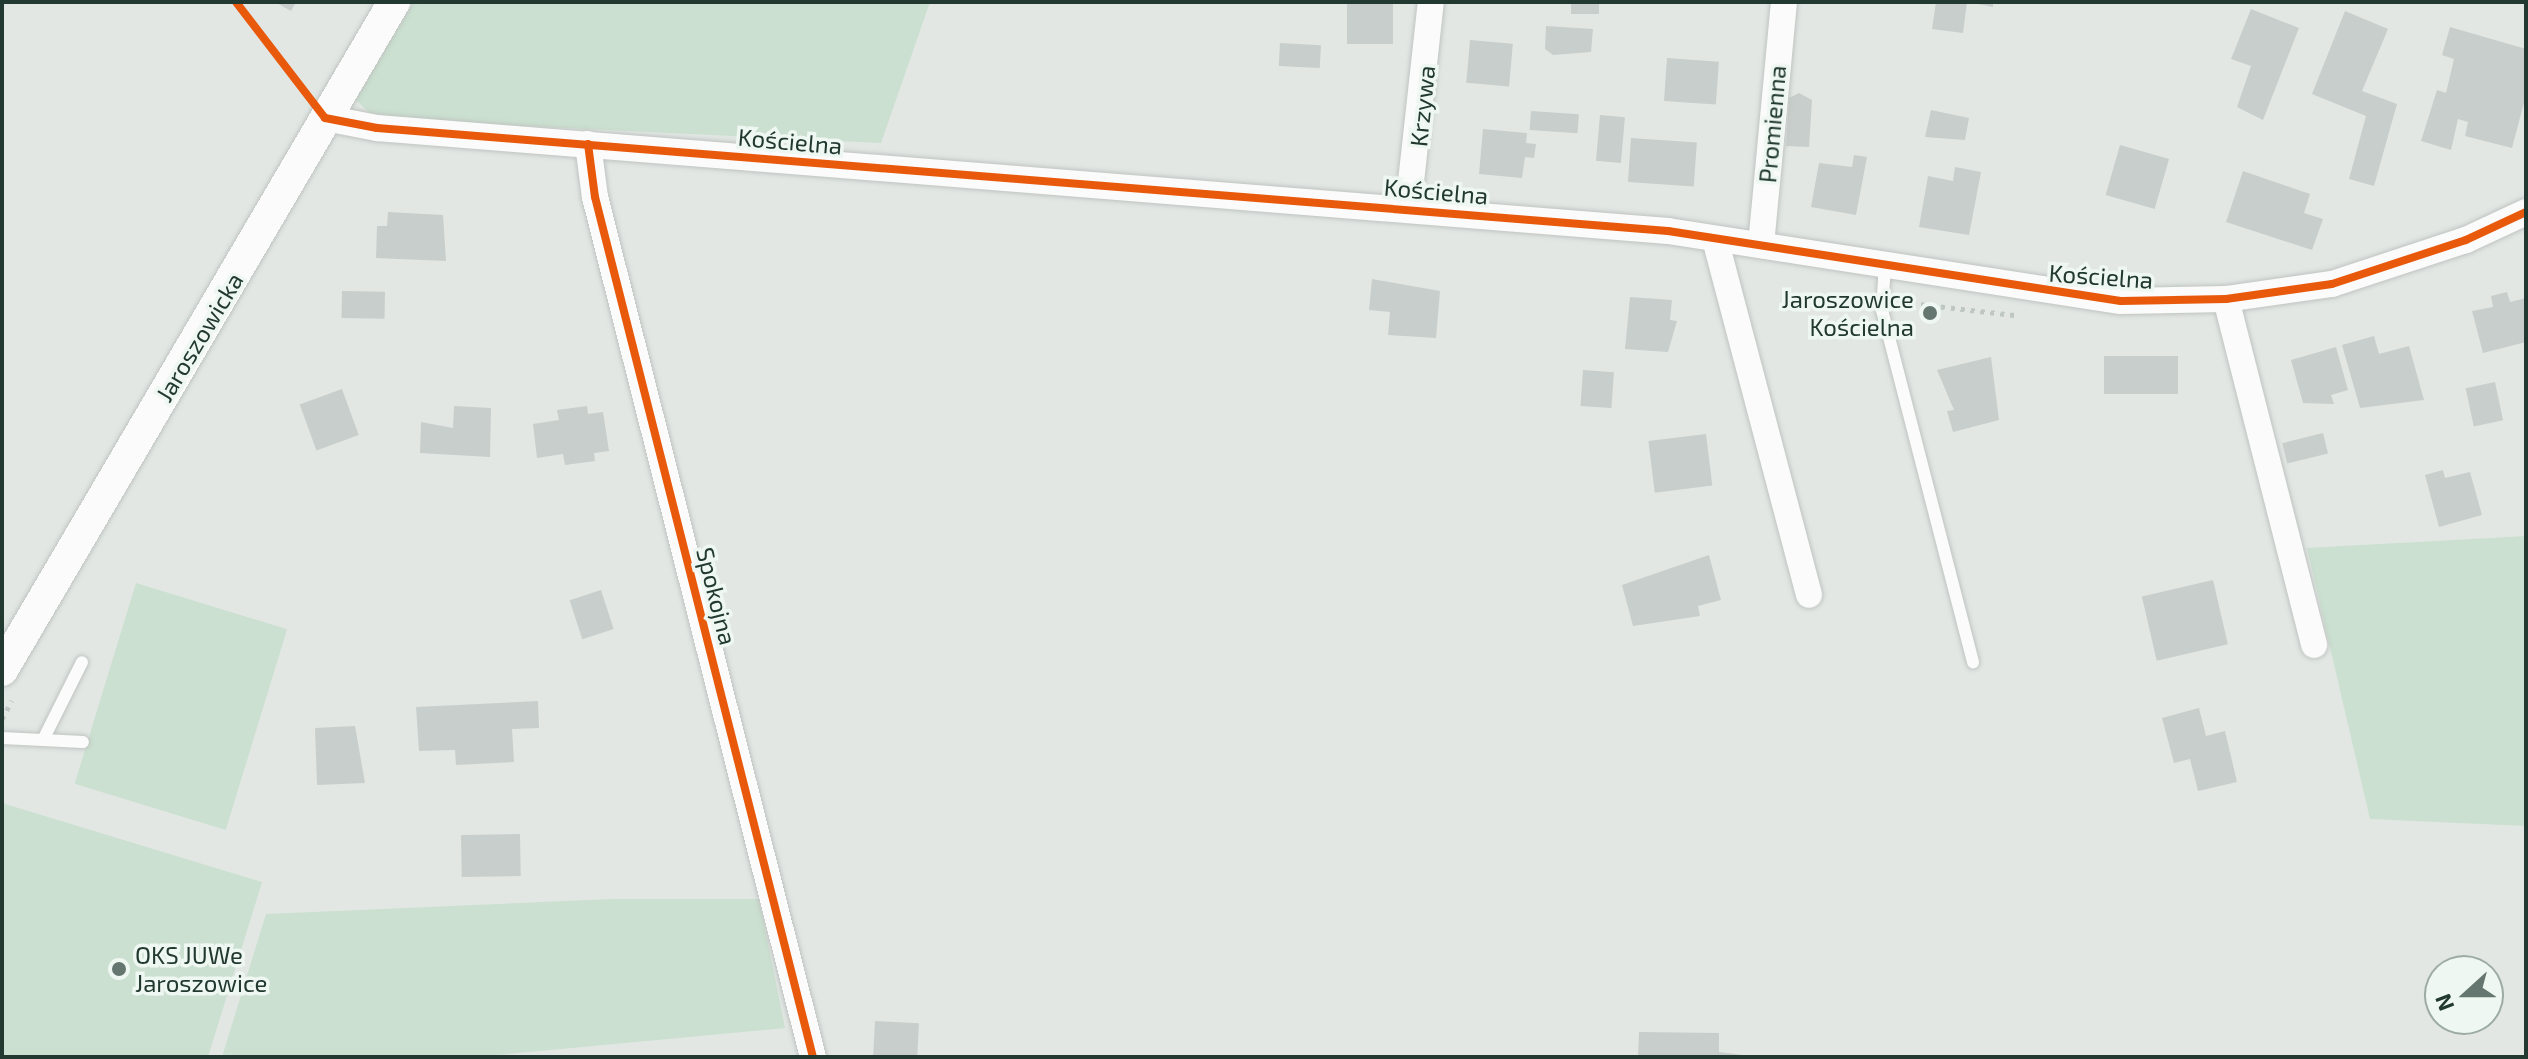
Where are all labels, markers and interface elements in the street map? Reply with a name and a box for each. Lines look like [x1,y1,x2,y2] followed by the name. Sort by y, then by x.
[1403,64,1441,148] street label: Krzywa
[1753,64,1791,184] street label: Promienna
[737,122,843,160] street label: Kościelna
[1383,172,1489,210] street label: Kościelna
[2048,258,2154,294] street label: Kościelna
[149,267,249,407] street label: Jaroszowicka
[1782,285,1914,341] place label: Jaroszowice Kościelna
[1921,304,1939,322] marker: Jaroszowice Kościelna
[691,544,743,648] street label: Spokojna
[135,941,267,997] place label: OKS JUWe Jaroszowice
[2424,955,2504,1035] north arrow
[110,960,128,978] marker: OKS JUWe Jaroszowice
[2428,991,2458,1015] text: N

